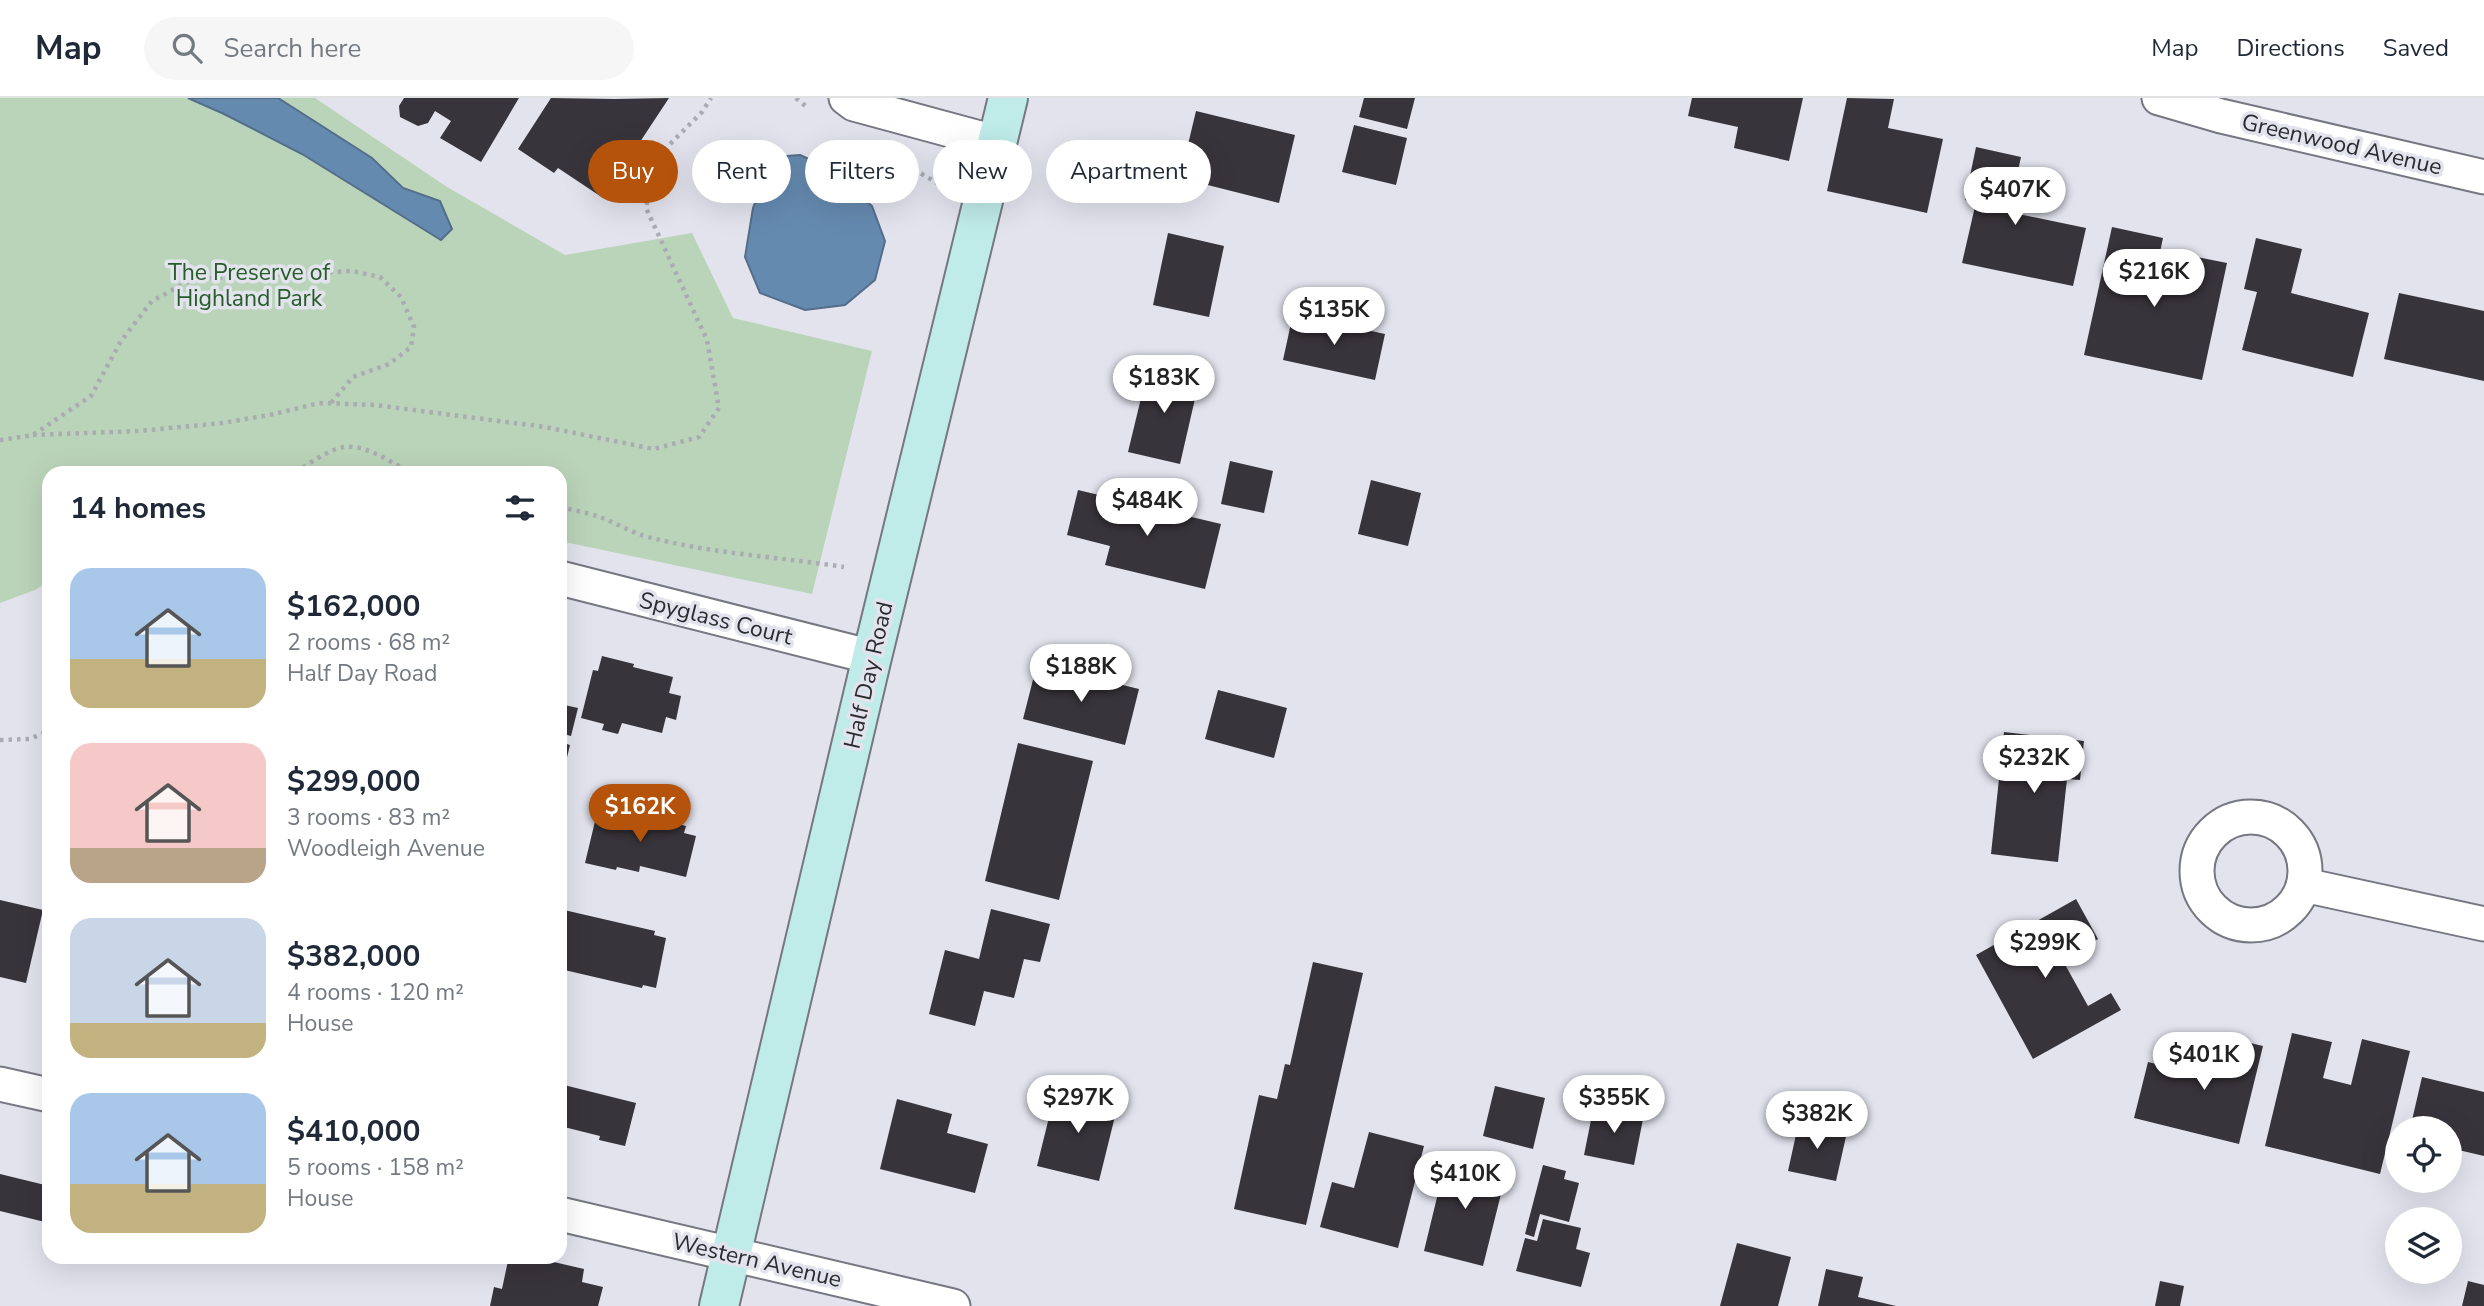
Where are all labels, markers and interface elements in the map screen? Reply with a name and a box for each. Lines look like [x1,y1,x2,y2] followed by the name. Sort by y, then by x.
[144,17,634,80] search box
[35,26,102,71] text: Map
[168,29,206,67] icon: search
[224,31,361,66] text: Search here
[2151,32,2198,64] text: Map
[2236,32,2345,64] text: Directions
[2383,32,2449,64] text: Saved
[2239,106,2445,183] street label: Greenwood Avenue
[588,140,678,203] chip: Buy
[692,140,791,203] chip: Rent
[805,140,919,203] chip: Filters
[933,140,1032,203] chip: New
[1046,140,1211,203] chip: Apartment
[1966,167,2064,227] pin: $407K
[1980,174,2050,205] text: $407K
[2105,250,2203,309] pin: $216K
[2119,256,2189,287] text: $216K
[168,257,330,314] park label: The Preserve of Highland Park
[1285,288,1383,347] pin: $135K
[1299,294,1369,325] text: $135K
[1115,356,1213,415] pin: $183K
[1129,362,1199,393] text: $183K
[1098,478,1196,538] pin: $484K
[1112,485,1182,516] text: $484K
[70,488,206,529] text: 14 homes
[501,489,539,527] icon: filters
[636,584,797,653] street label: Spyglass Court
[287,586,420,627] text: $162,000
[126,596,210,680] icon: home
[836,598,900,752] street label: Half Day Road
[287,627,450,658] text: 2 rooms · 68 m²
[1032,644,1130,704] pin: $188K
[1046,651,1116,682] text: $188K
[287,658,437,689] text: Half Day Road
[1985,736,2083,795] pin: $232K
[1999,742,2069,773] text: $232K
[287,761,420,802] text: $299,000
[126,771,210,855] icon: home
[591,784,689,844] pin: $162K
[605,791,675,822] text: $162K
[287,802,450,833] text: 3 rooms · 83 m²
[287,833,485,864] text: Woodleigh Avenue
[1996,920,2094,980] pin: $299K
[2010,927,2080,958] text: $299K
[287,936,420,977] text: $382,000
[126,946,210,1030] icon: home
[287,977,464,1008] text: 4 rooms · 120 m²
[287,1008,354,1039] text: House
[2155,1032,2253,1092] pin: $401K
[2169,1039,2239,1070] text: $401K
[1029,1076,1127,1135] pin: $297K
[1565,1076,1663,1135] pin: $355K
[1043,1082,1113,1113] text: $297K
[1579,1082,1649,1113] text: $355K
[1768,1091,1866,1151] pin: $382K
[1782,1098,1852,1129] text: $382K
[287,1111,420,1152] text: $410,000
[2385,1116,2462,1284] map controls
[2385,1116,2462,1193] button: locate
[126,1121,210,1205] icon: home
[287,1152,464,1183] text: 5 rooms · 158 m²
[1416,1152,1514,1211] pin: $410K
[1430,1158,1500,1189] text: $410K
[287,1183,354,1214] text: House
[2385,1207,2462,1284] button: layers
[669,1226,845,1295] street label: Western Avenue

